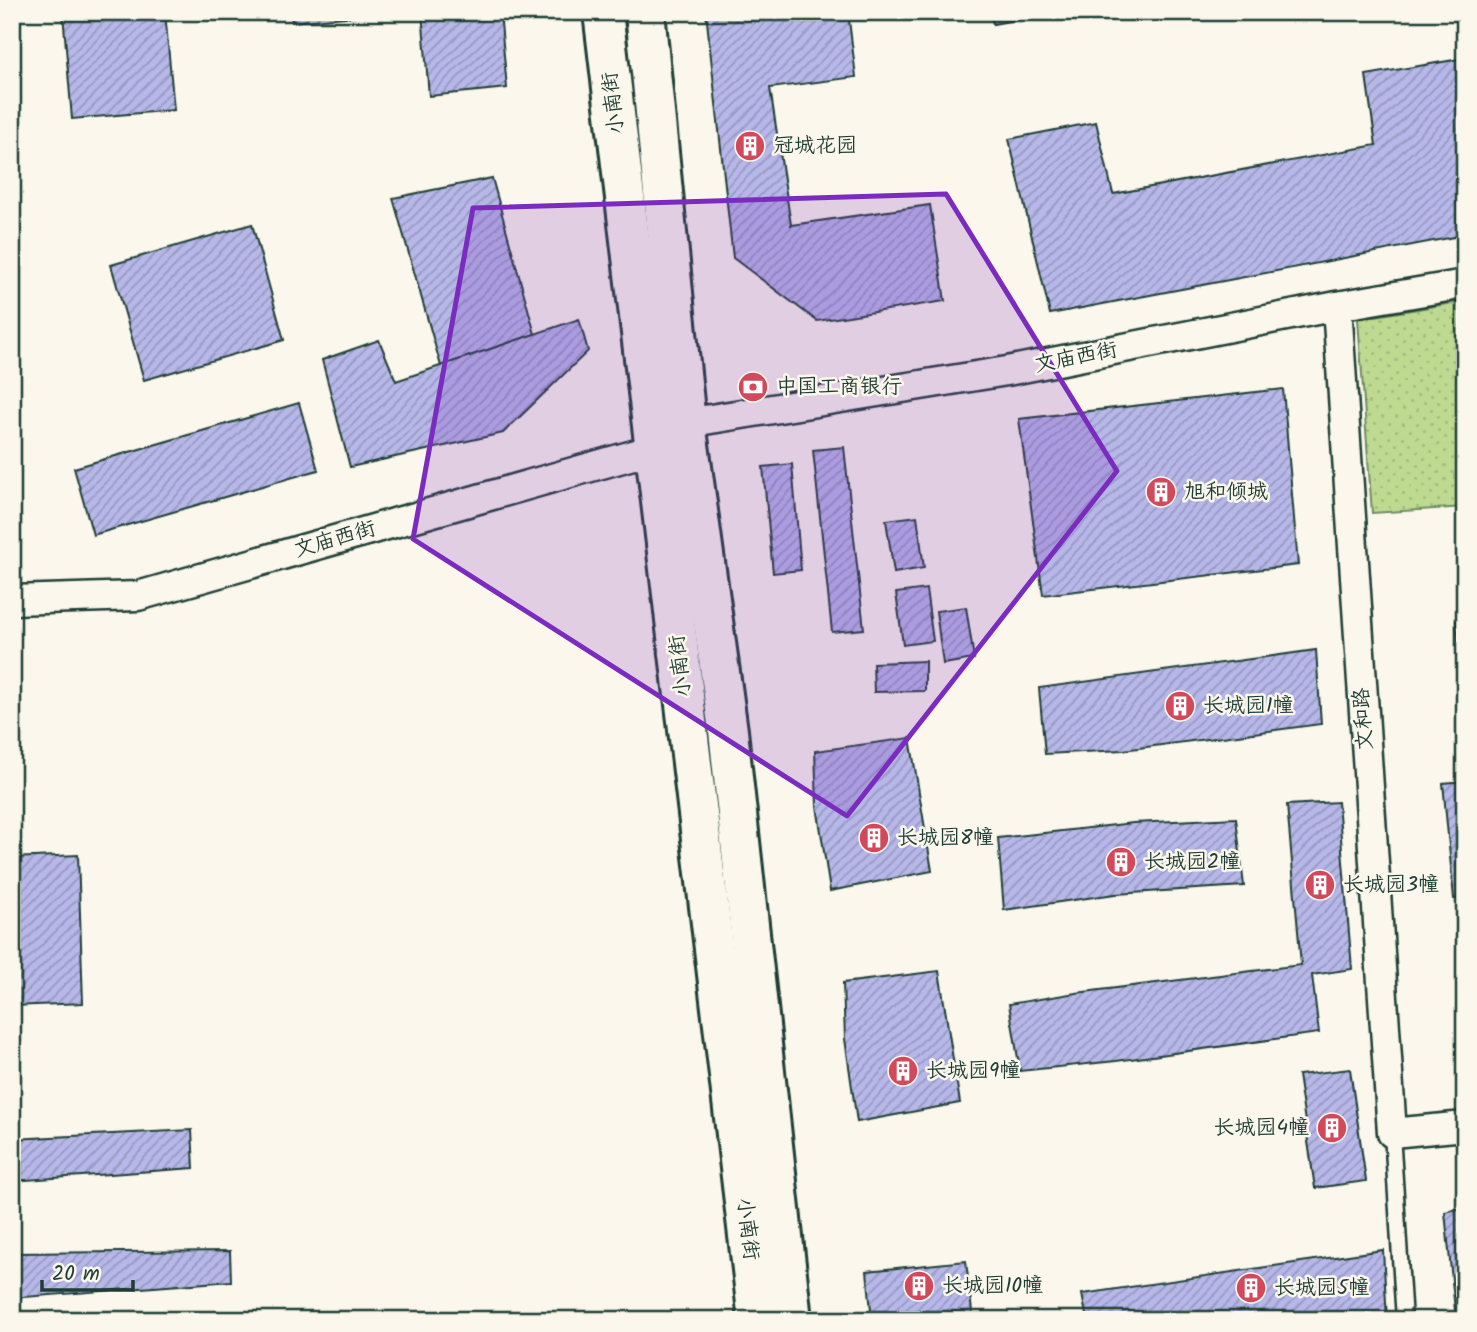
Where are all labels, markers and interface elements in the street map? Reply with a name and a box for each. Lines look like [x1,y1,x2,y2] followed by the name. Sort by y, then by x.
[594,70,634,136] street label: 小南街
[733,129,767,163] building icon: 冠城花园
[773,130,857,163] place label: 冠城花园
[1032,334,1120,382] street label: 文庙西街
[736,370,770,404] bank icon: 中国工商银行
[776,371,902,404] place label: 中国工商银行
[1144,475,1178,509] building icon: 旭和倾城
[1184,476,1268,509] place label: 旭和倾城
[290,513,380,567] street label: 文庙西街
[661,633,701,699] street label: 小南街
[1345,686,1383,752] street label: 文和路
[1163,689,1197,723] building icon: 长城园1幢
[1203,690,1294,723] place label: 长城园1幢
[857,821,891,855] building icon: 长城园8幢
[897,822,994,855] place label: 长城园8幢
[1104,845,1138,879] building icon: 长城园2幢
[1144,846,1240,879] place label: 长城园2幢
[1303,868,1337,902] building icon: 长城园3幢
[1343,869,1439,902] place label: 长城园3幢
[886,1054,920,1088] building icon: 长城园9幢
[926,1055,1020,1088] place label: 长城园9幢
[1315,1111,1349,1145] building icon: 长城园4幢
[1213,1112,1309,1145] place label: 长城园4幢
[727,1196,767,1262] street label: 小南街
[42,1248,133,1292] scale bar
[52,1258,100,1291] text: 20 m
[902,1269,936,1303] building icon: 长城园10幢
[942,1270,1043,1303] place label: 长城园10幢
[1234,1271,1268,1305] building icon: 长城园5幢
[1274,1272,1369,1305] place label: 长城园5幢

